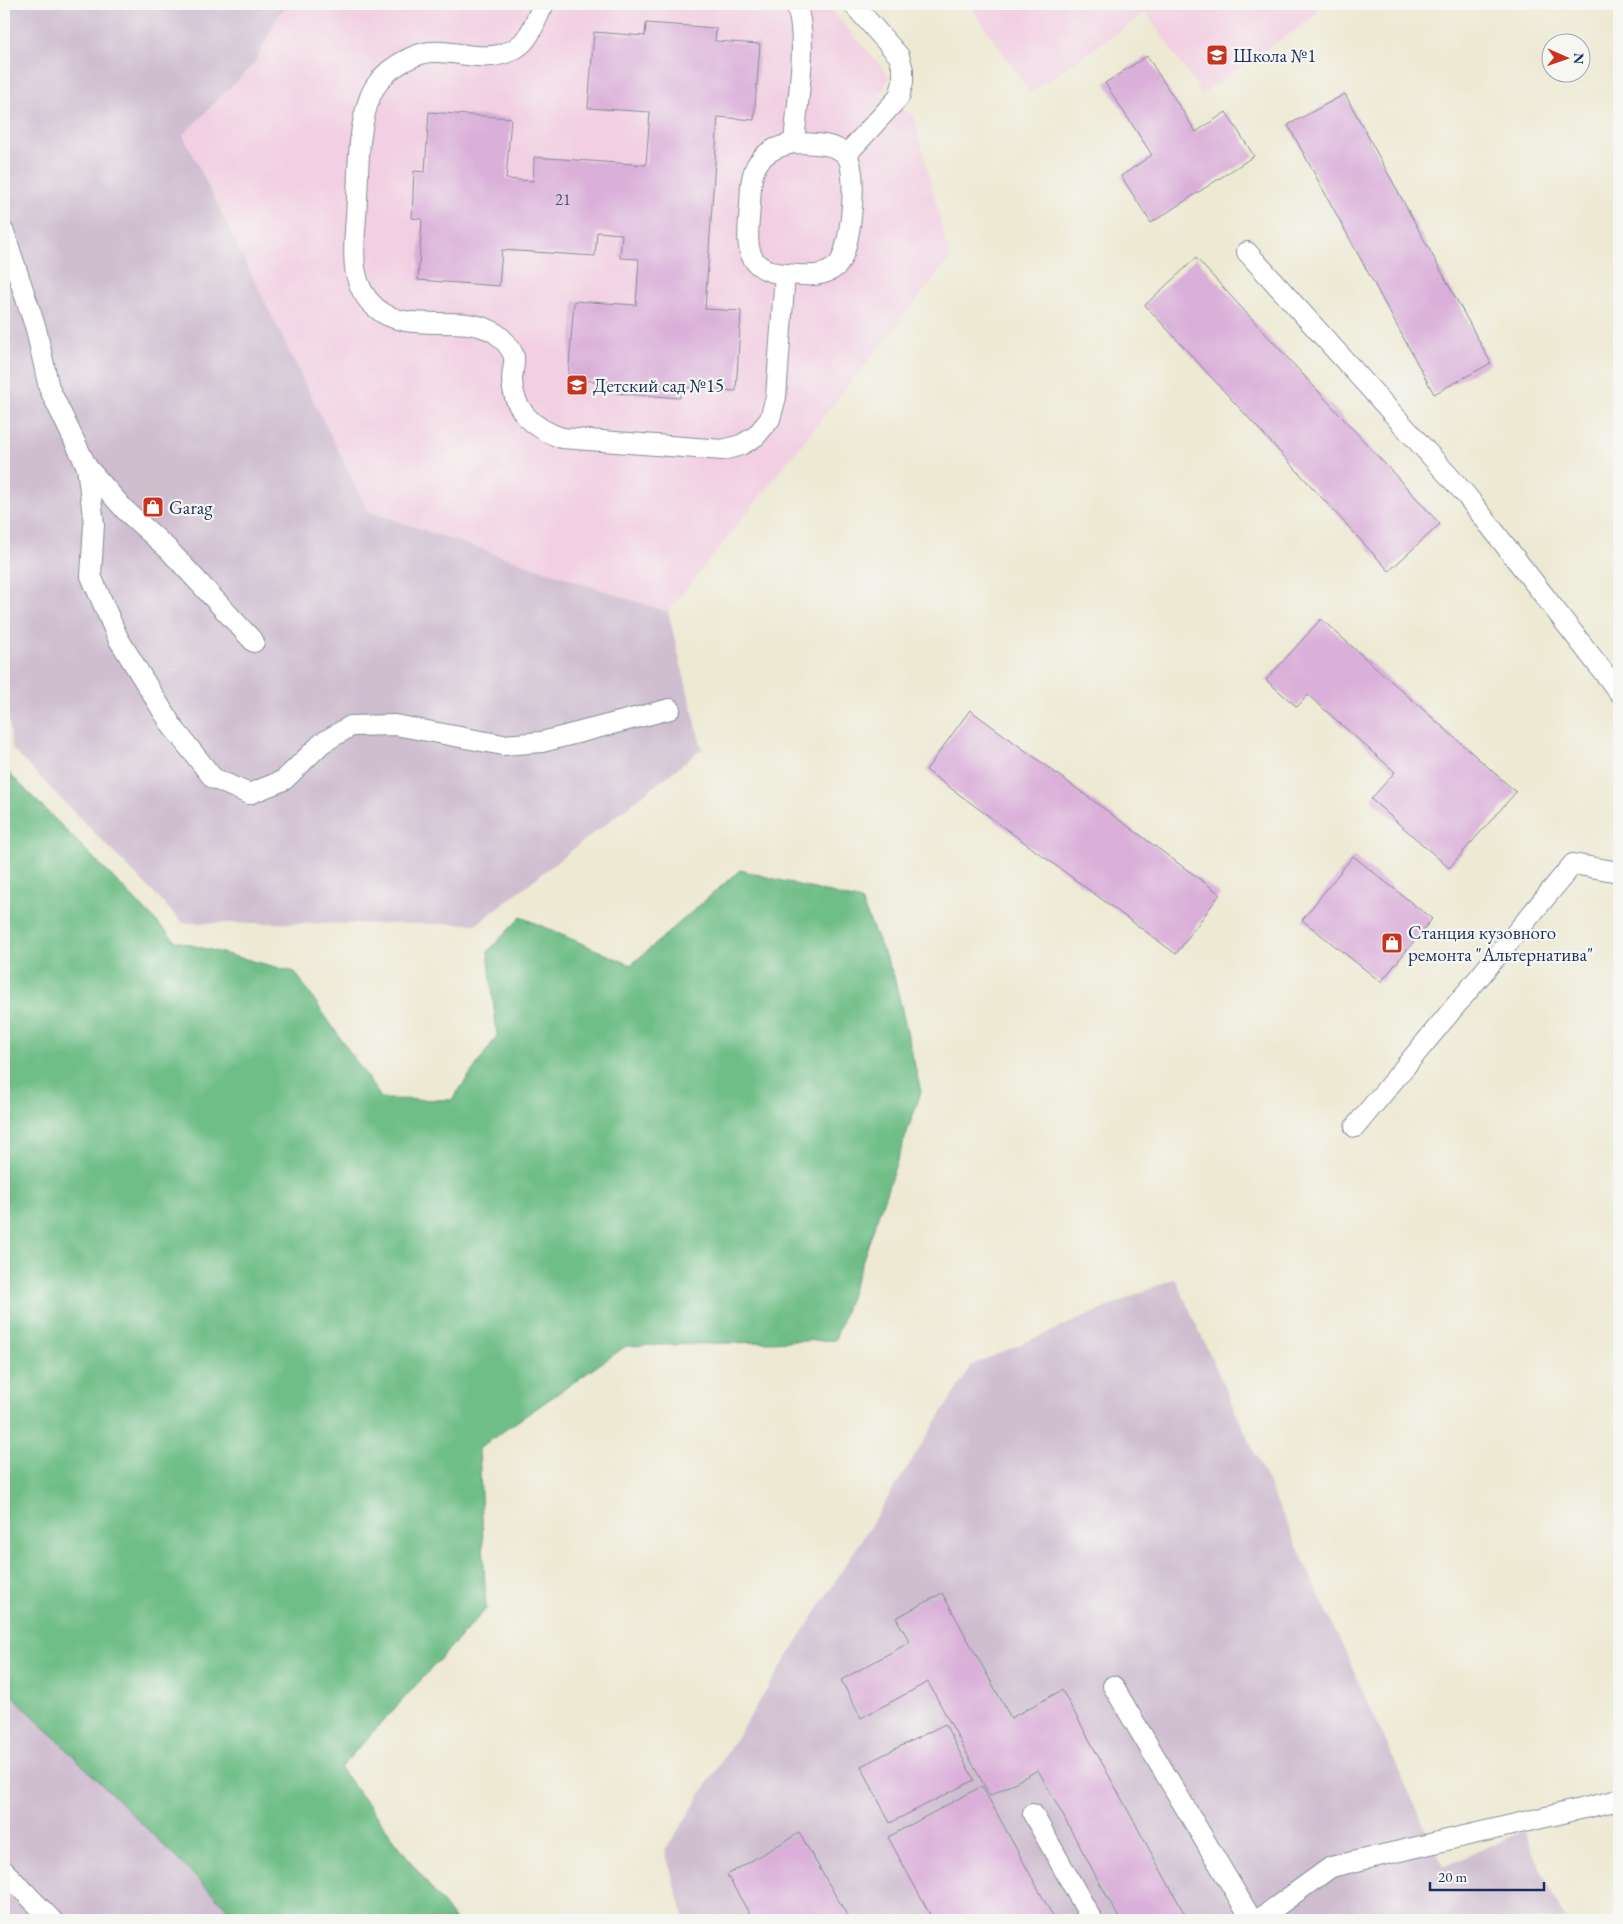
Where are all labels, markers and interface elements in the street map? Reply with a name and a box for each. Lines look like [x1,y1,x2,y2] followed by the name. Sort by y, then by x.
[1540,32,1590,82] north arrow
[1205,43,1229,67] school or university icon: Школа №1
[1233,43,1316,68] place label: Школа №1
[1570,52,1588,65] text: N
[555,189,571,210] house number: 21
[565,373,589,397] school or university icon: Детский сад №15
[593,373,724,398] place label: Детский сад №15
[141,495,165,519] shop icon: Garag
[169,495,213,520] place label: Garag
[1408,920,1593,967] place label: Станция кузовного ремонта "Альтернатива"
[1380,931,1404,955] shop icon: Станция кузовного ремонта "Альтернатива"
[1430,1859,1544,1891] scale bar
[1438,1867,1467,1886] text: 20 m

